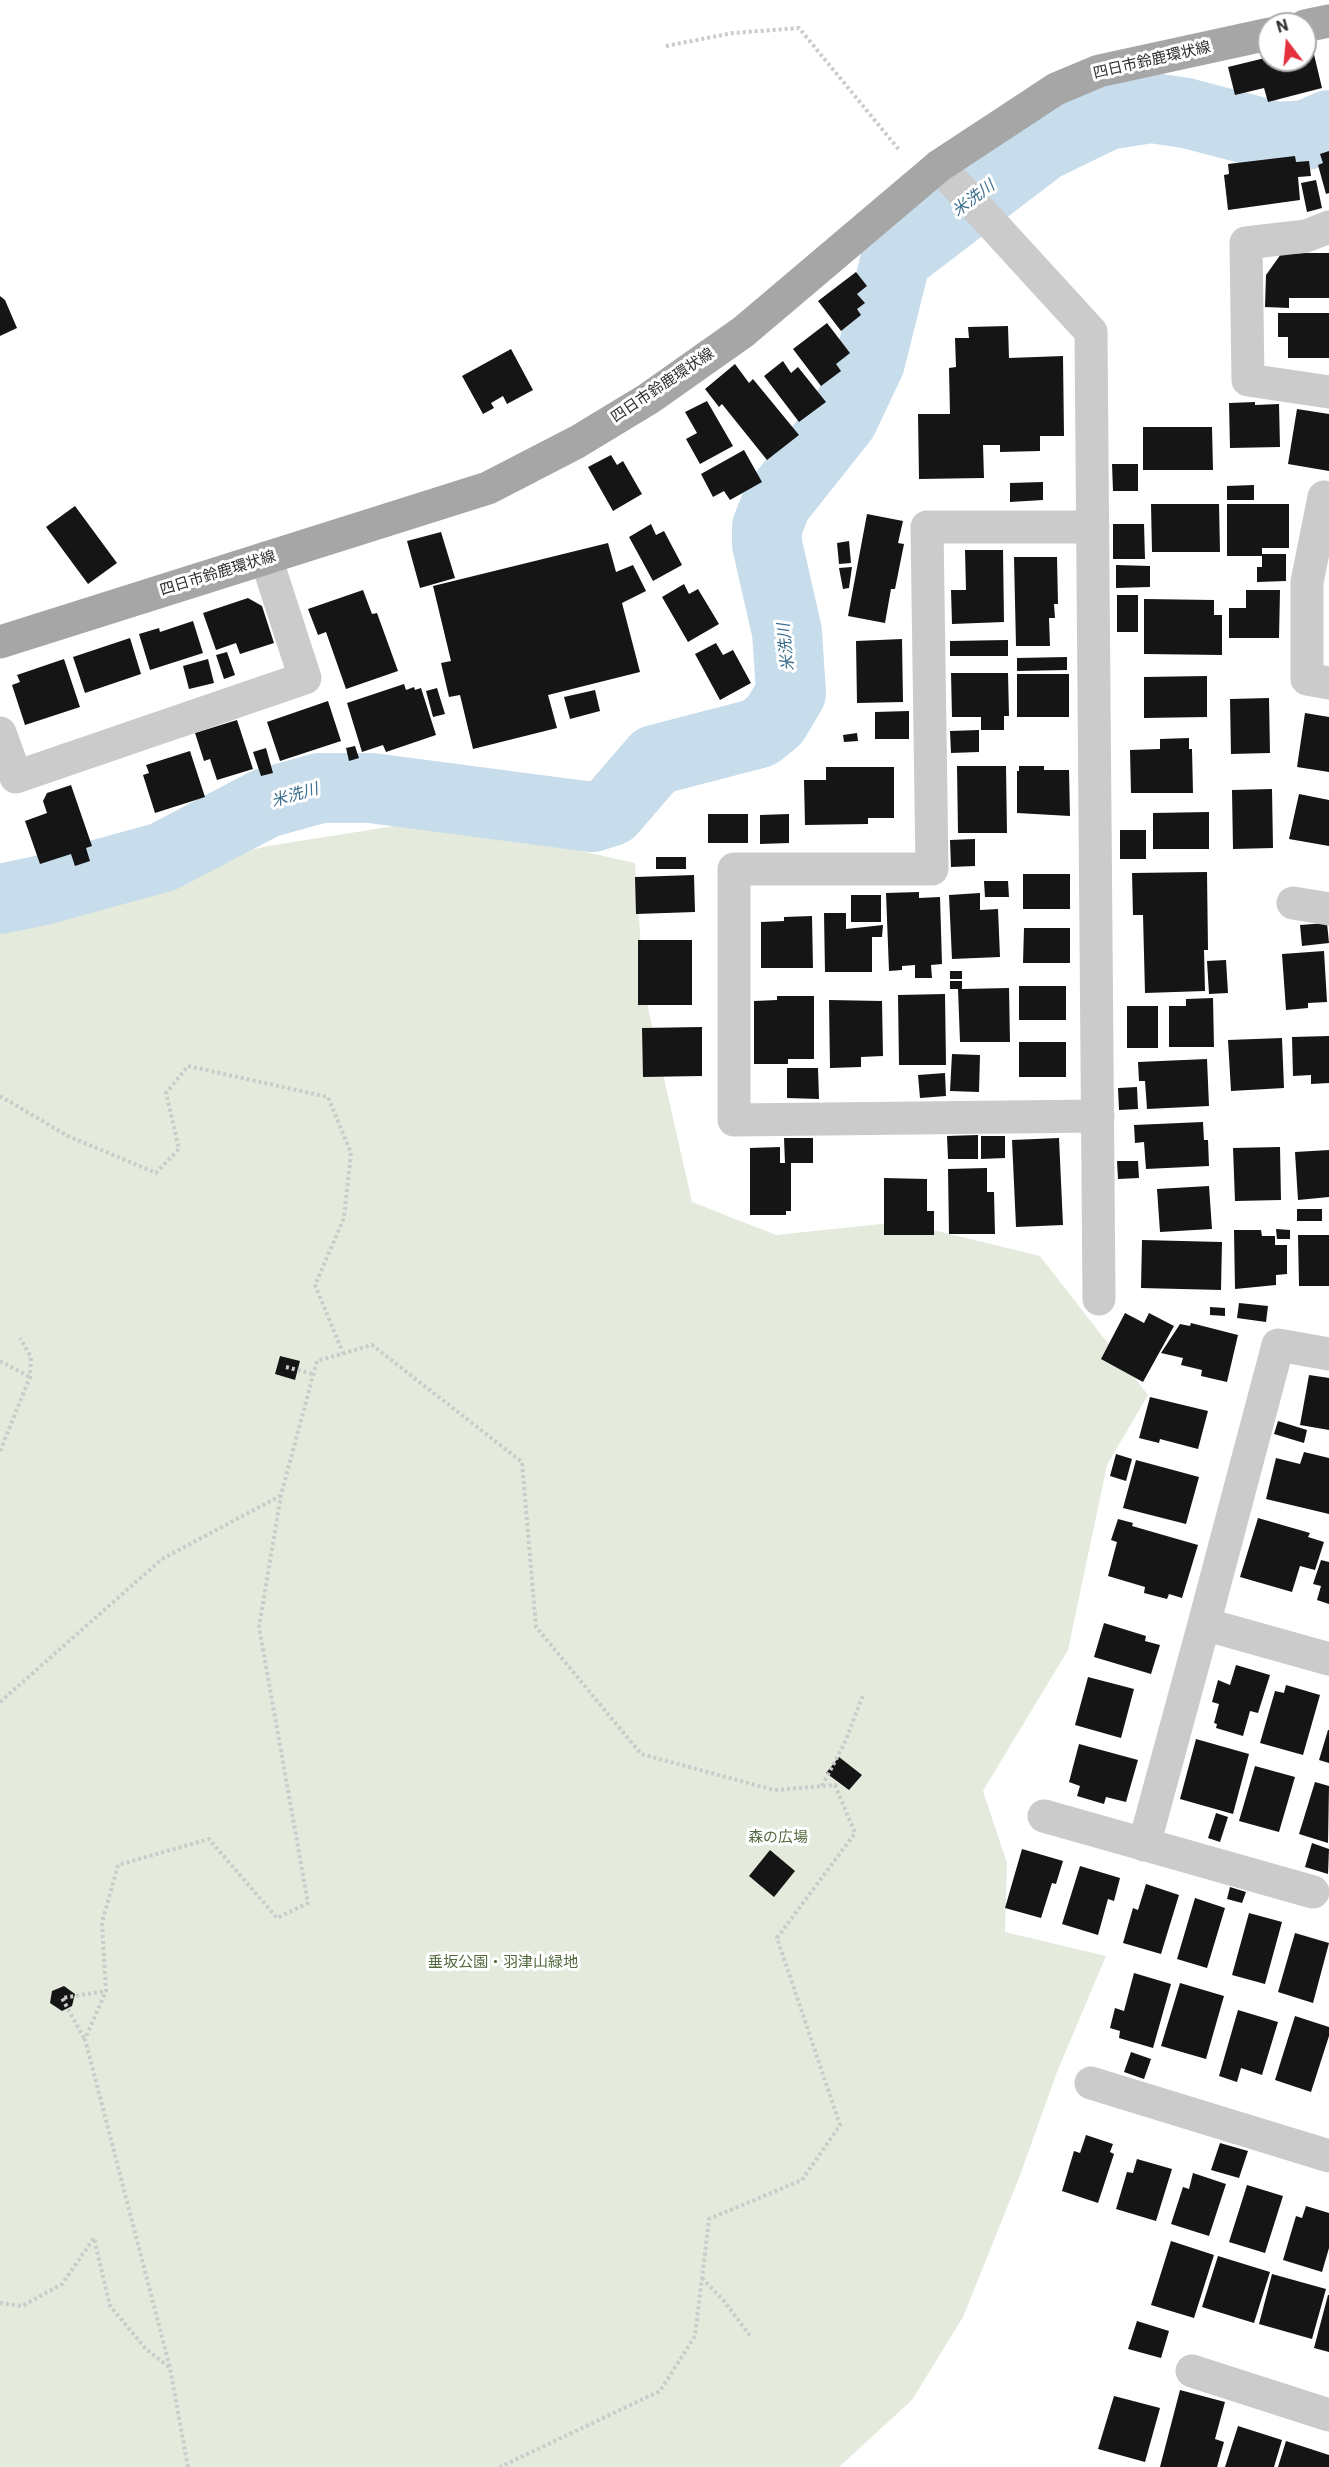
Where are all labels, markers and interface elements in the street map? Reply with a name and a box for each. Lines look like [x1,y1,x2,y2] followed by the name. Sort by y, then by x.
[1257,12,1317,72] north arrow
[1274,15,1290,37] text: N
[1092,39,1212,83] street label: 四日市鈴鹿環状線
[949,177,999,221] water label: 米洗川
[608,345,718,427] street label: 四日市鈴鹿環状線
[158,548,278,600] street label: 四日市鈴鹿環状線
[775,622,799,672] water label: 米洗川
[269,780,321,812] water label: 米洗川
[748,1829,808,1847] park label: 森の広場
[428,1954,578,1972] park label: 垂坂公園・羽津山緑地

